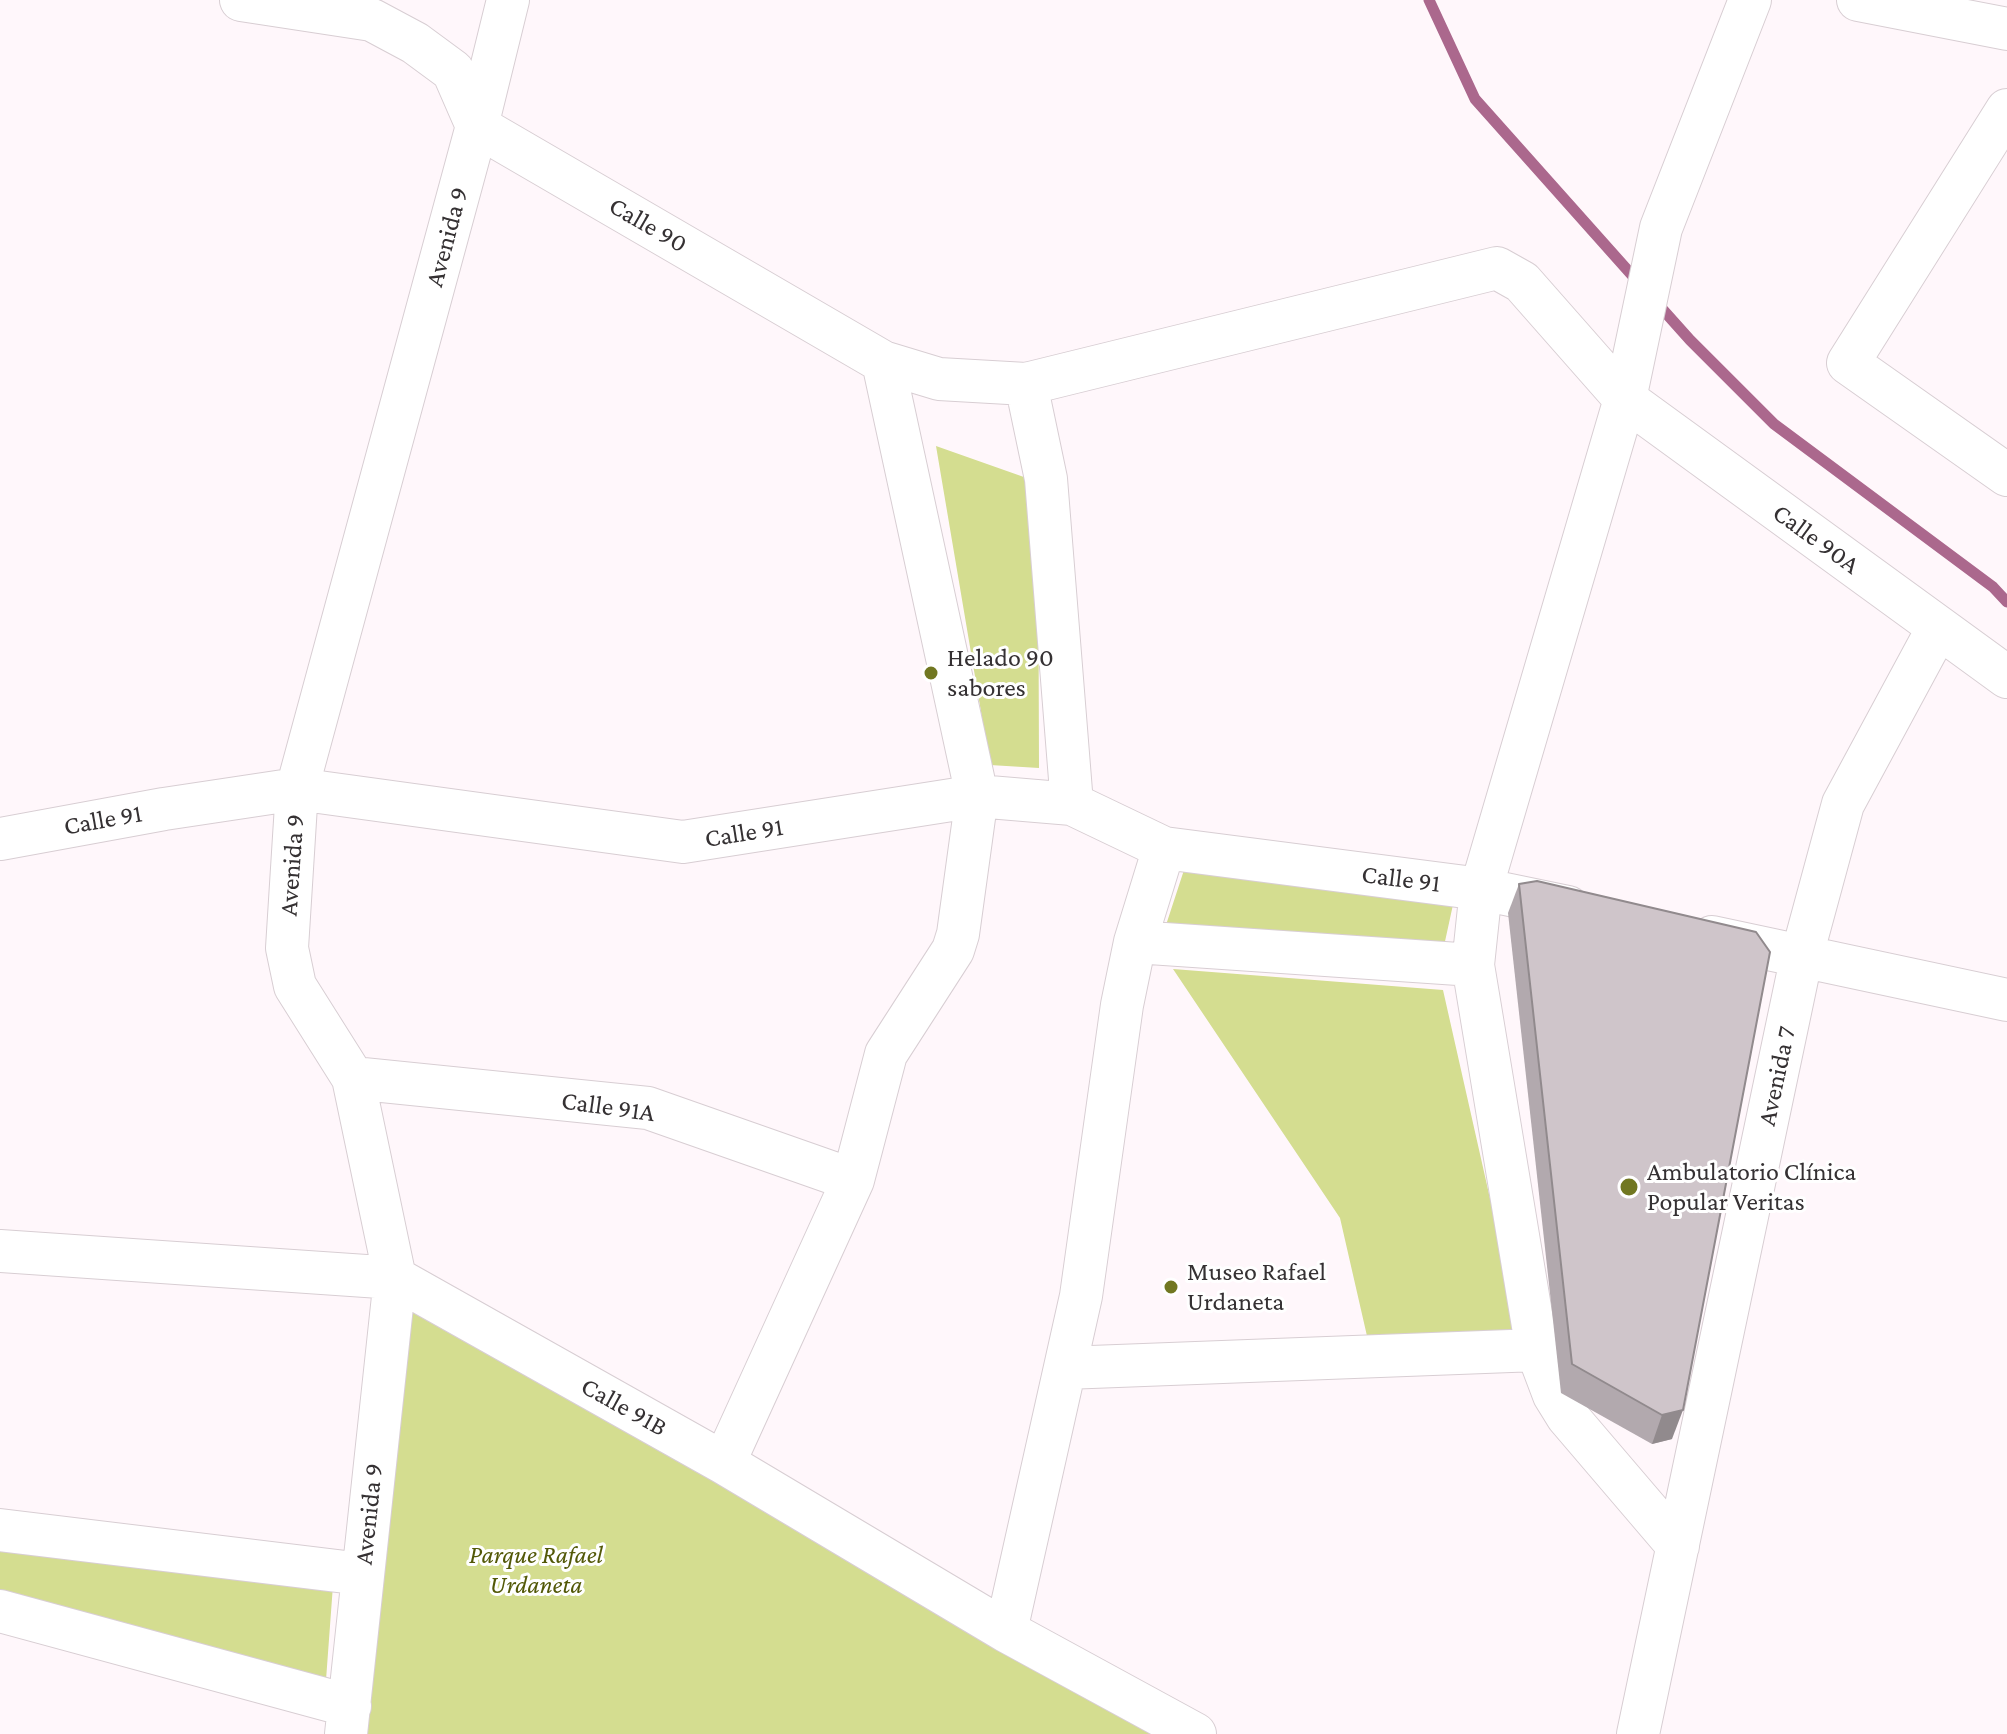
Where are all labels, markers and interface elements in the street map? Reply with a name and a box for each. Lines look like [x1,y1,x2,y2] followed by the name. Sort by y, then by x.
[419,184,475,290] street label: Avenida 9
[603,190,693,260] street label: Calle 90
[1766,497,1866,581] street label: Calle 90A
[947,642,1054,704] place label: Helado 90 sabores
[922,664,940,682] marker: Helado 90 sabores
[61,798,145,842] street label: Calle 91
[703,811,785,855] street label: Calle 91
[273,813,311,917] street label: Avenida 9
[1360,859,1442,899] street label: Calle 91
[1751,1023,1803,1129] street label: Avenida 7
[559,1085,657,1129] street label: Calle 91A
[1647,1156,1856,1218] place label: Ambulatorio Clínica Popular Veritas
[1618,1176,1640,1198] marker: Ambulatorio Clínica Popular Veritas
[1187,1256,1326,1318] place label: Museo Rafael Urdaneta
[1162,1278,1180,1296] marker: Museo Rafael Urdaneta
[576,1371,672,1443] street label: Calle 91B
[348,1462,390,1566] street label: Avenida 9
[469,1539,603,1600] park label: Parque Rafael Urdaneta

